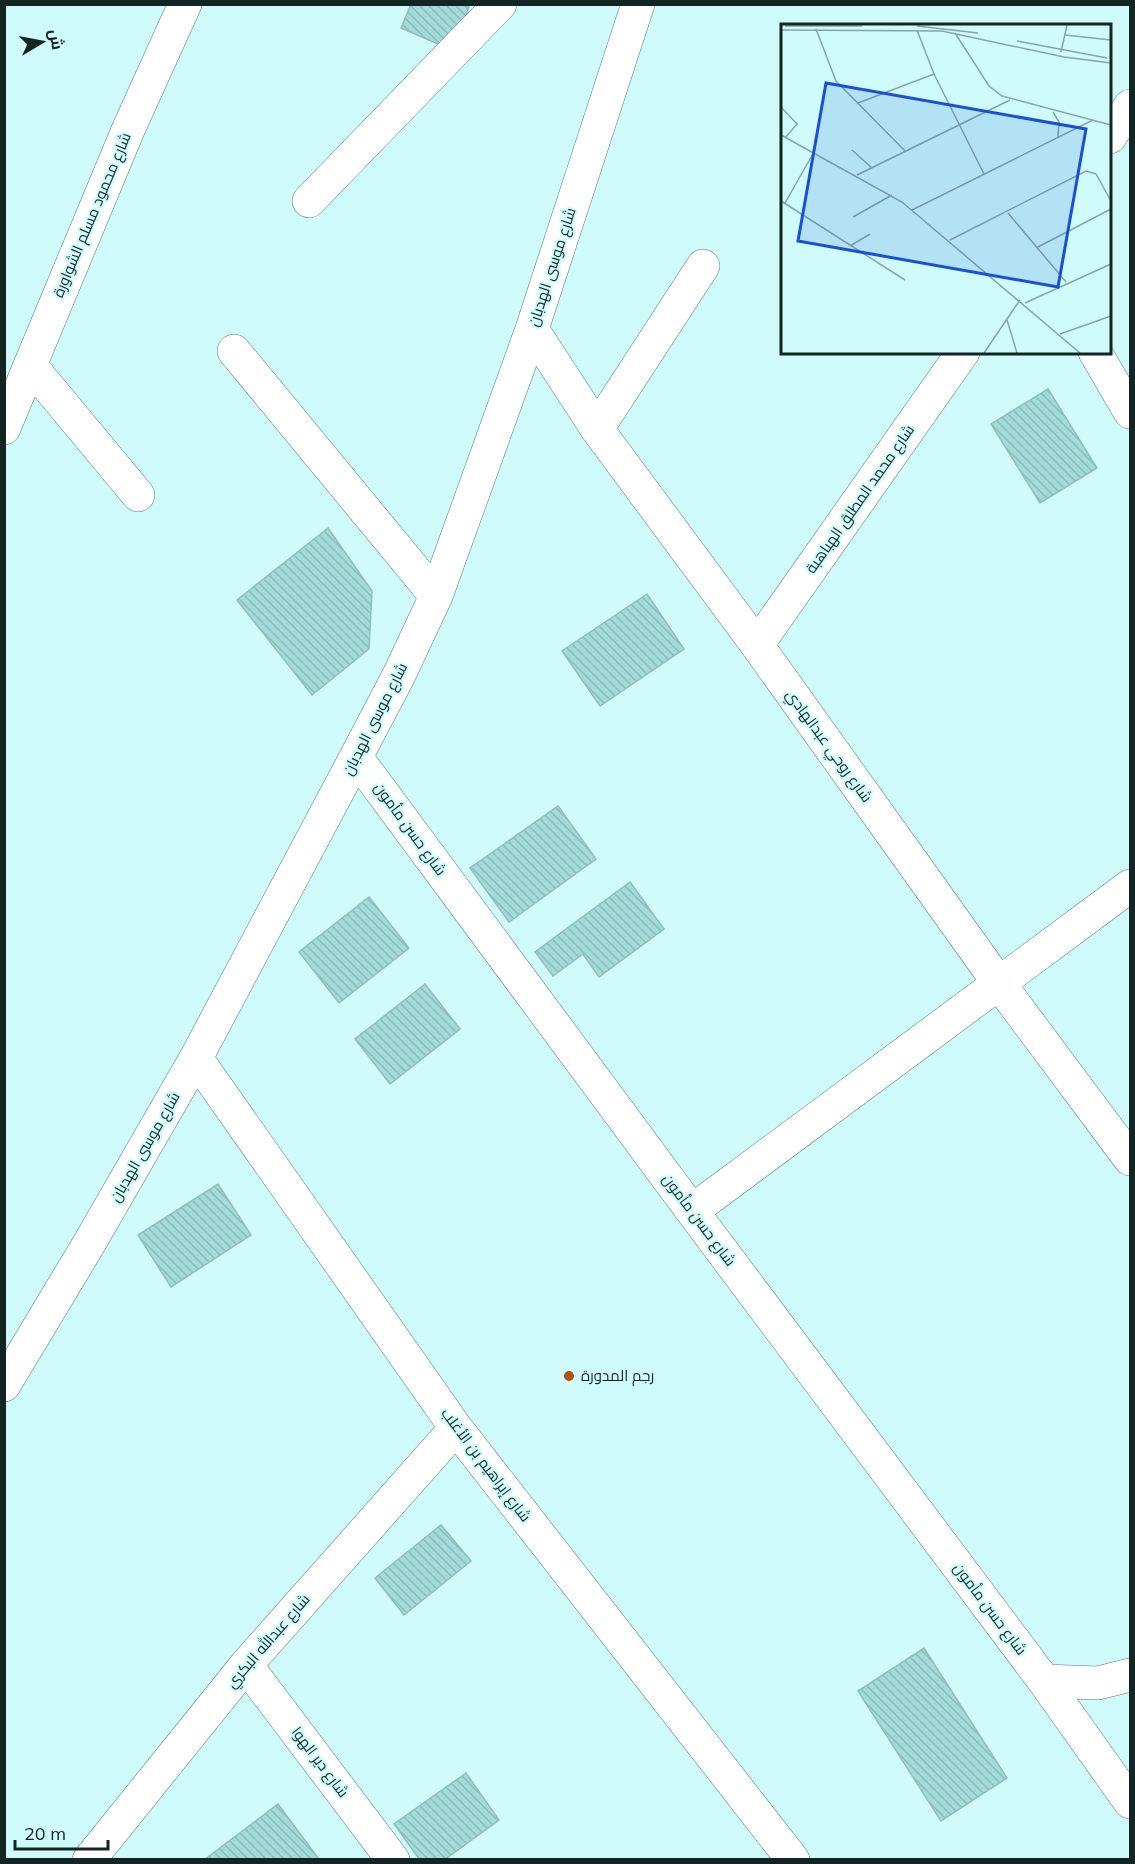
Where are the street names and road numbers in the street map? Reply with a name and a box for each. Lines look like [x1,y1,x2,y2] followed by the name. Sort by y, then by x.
[48,130,137,301] street label: شارع محمود مسلم الشواورة
[523,205,582,329] street label: شارع موسى الهدبان
[801,421,920,578] street label: شارع محمد المطلق الهباهبة
[338,659,413,779] street label: شارع موسى الهدبان
[780,685,877,808] street label: شارع روحي عبدالهادي
[369,778,451,880] street label: شارع حسن مأمون
[105,1088,186,1206] street label: شارع موسى الهدبان
[657,1170,740,1271] street label: شارع حسن مأمون
[436,1404,535,1527] street label: شارع إبراهيم بن الأغلب
[948,1559,1031,1660] street label: شارع حسن مأمون
[222,1590,316,1694] street label: شارع عبدالله البكري
[286,1723,353,1802] street label: شارع دير الهوا

